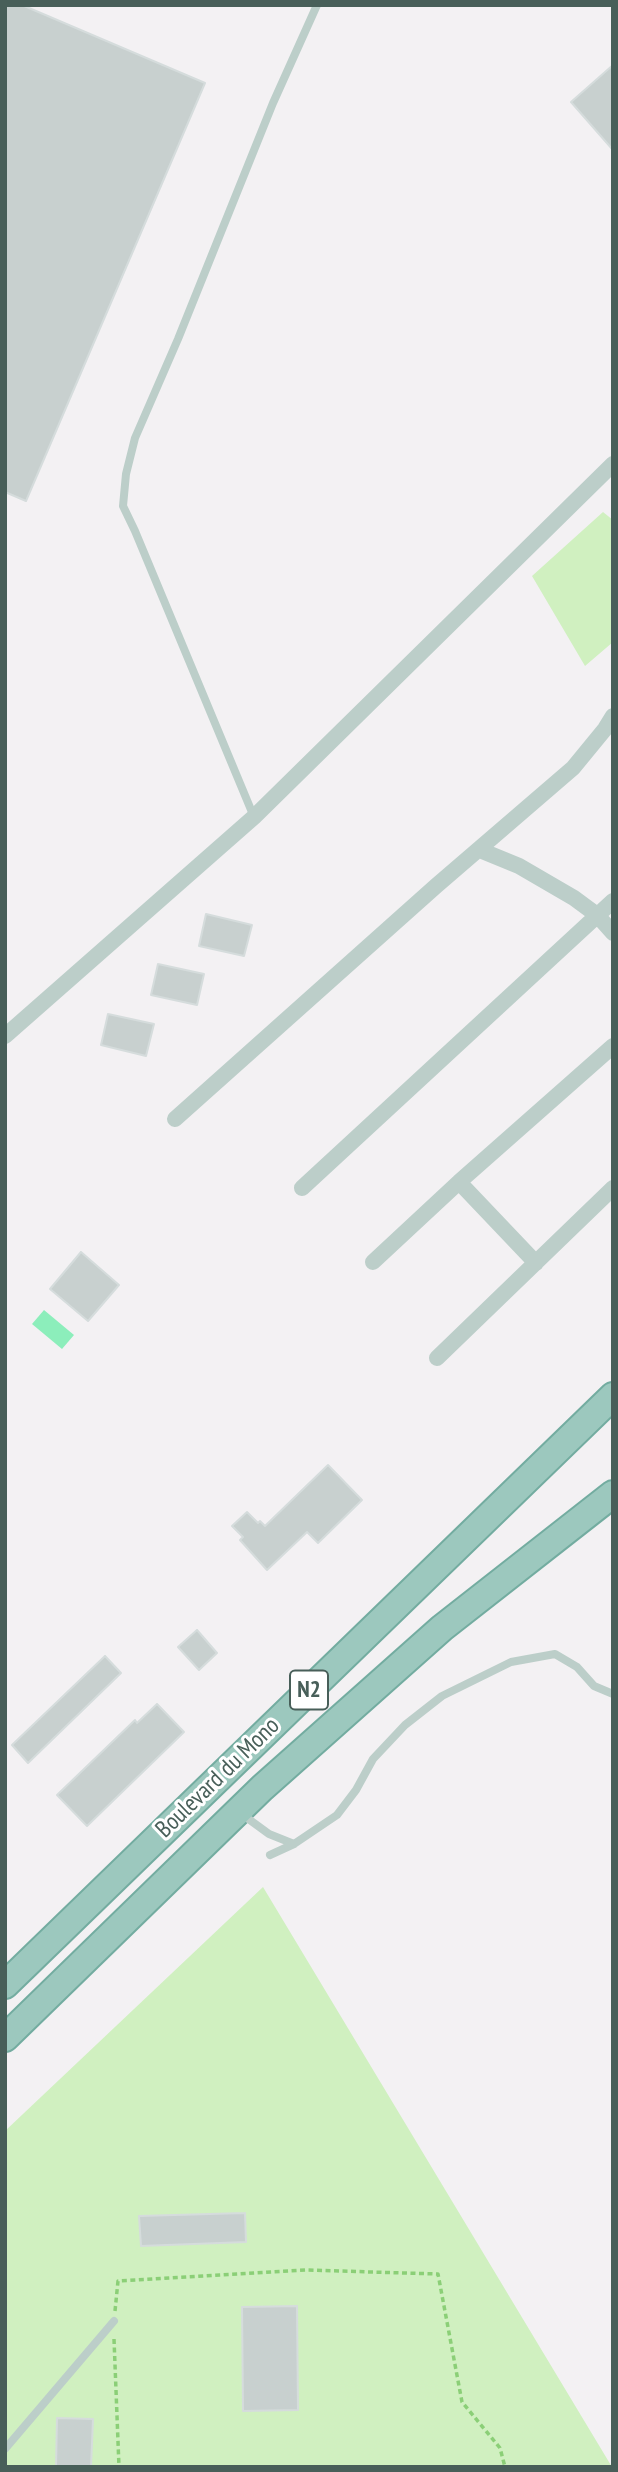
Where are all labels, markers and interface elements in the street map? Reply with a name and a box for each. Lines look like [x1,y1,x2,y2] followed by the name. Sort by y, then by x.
[290,1670,328,1709] road number: N2
[150,1712,286,1844] street label: Boulevard du Mono

